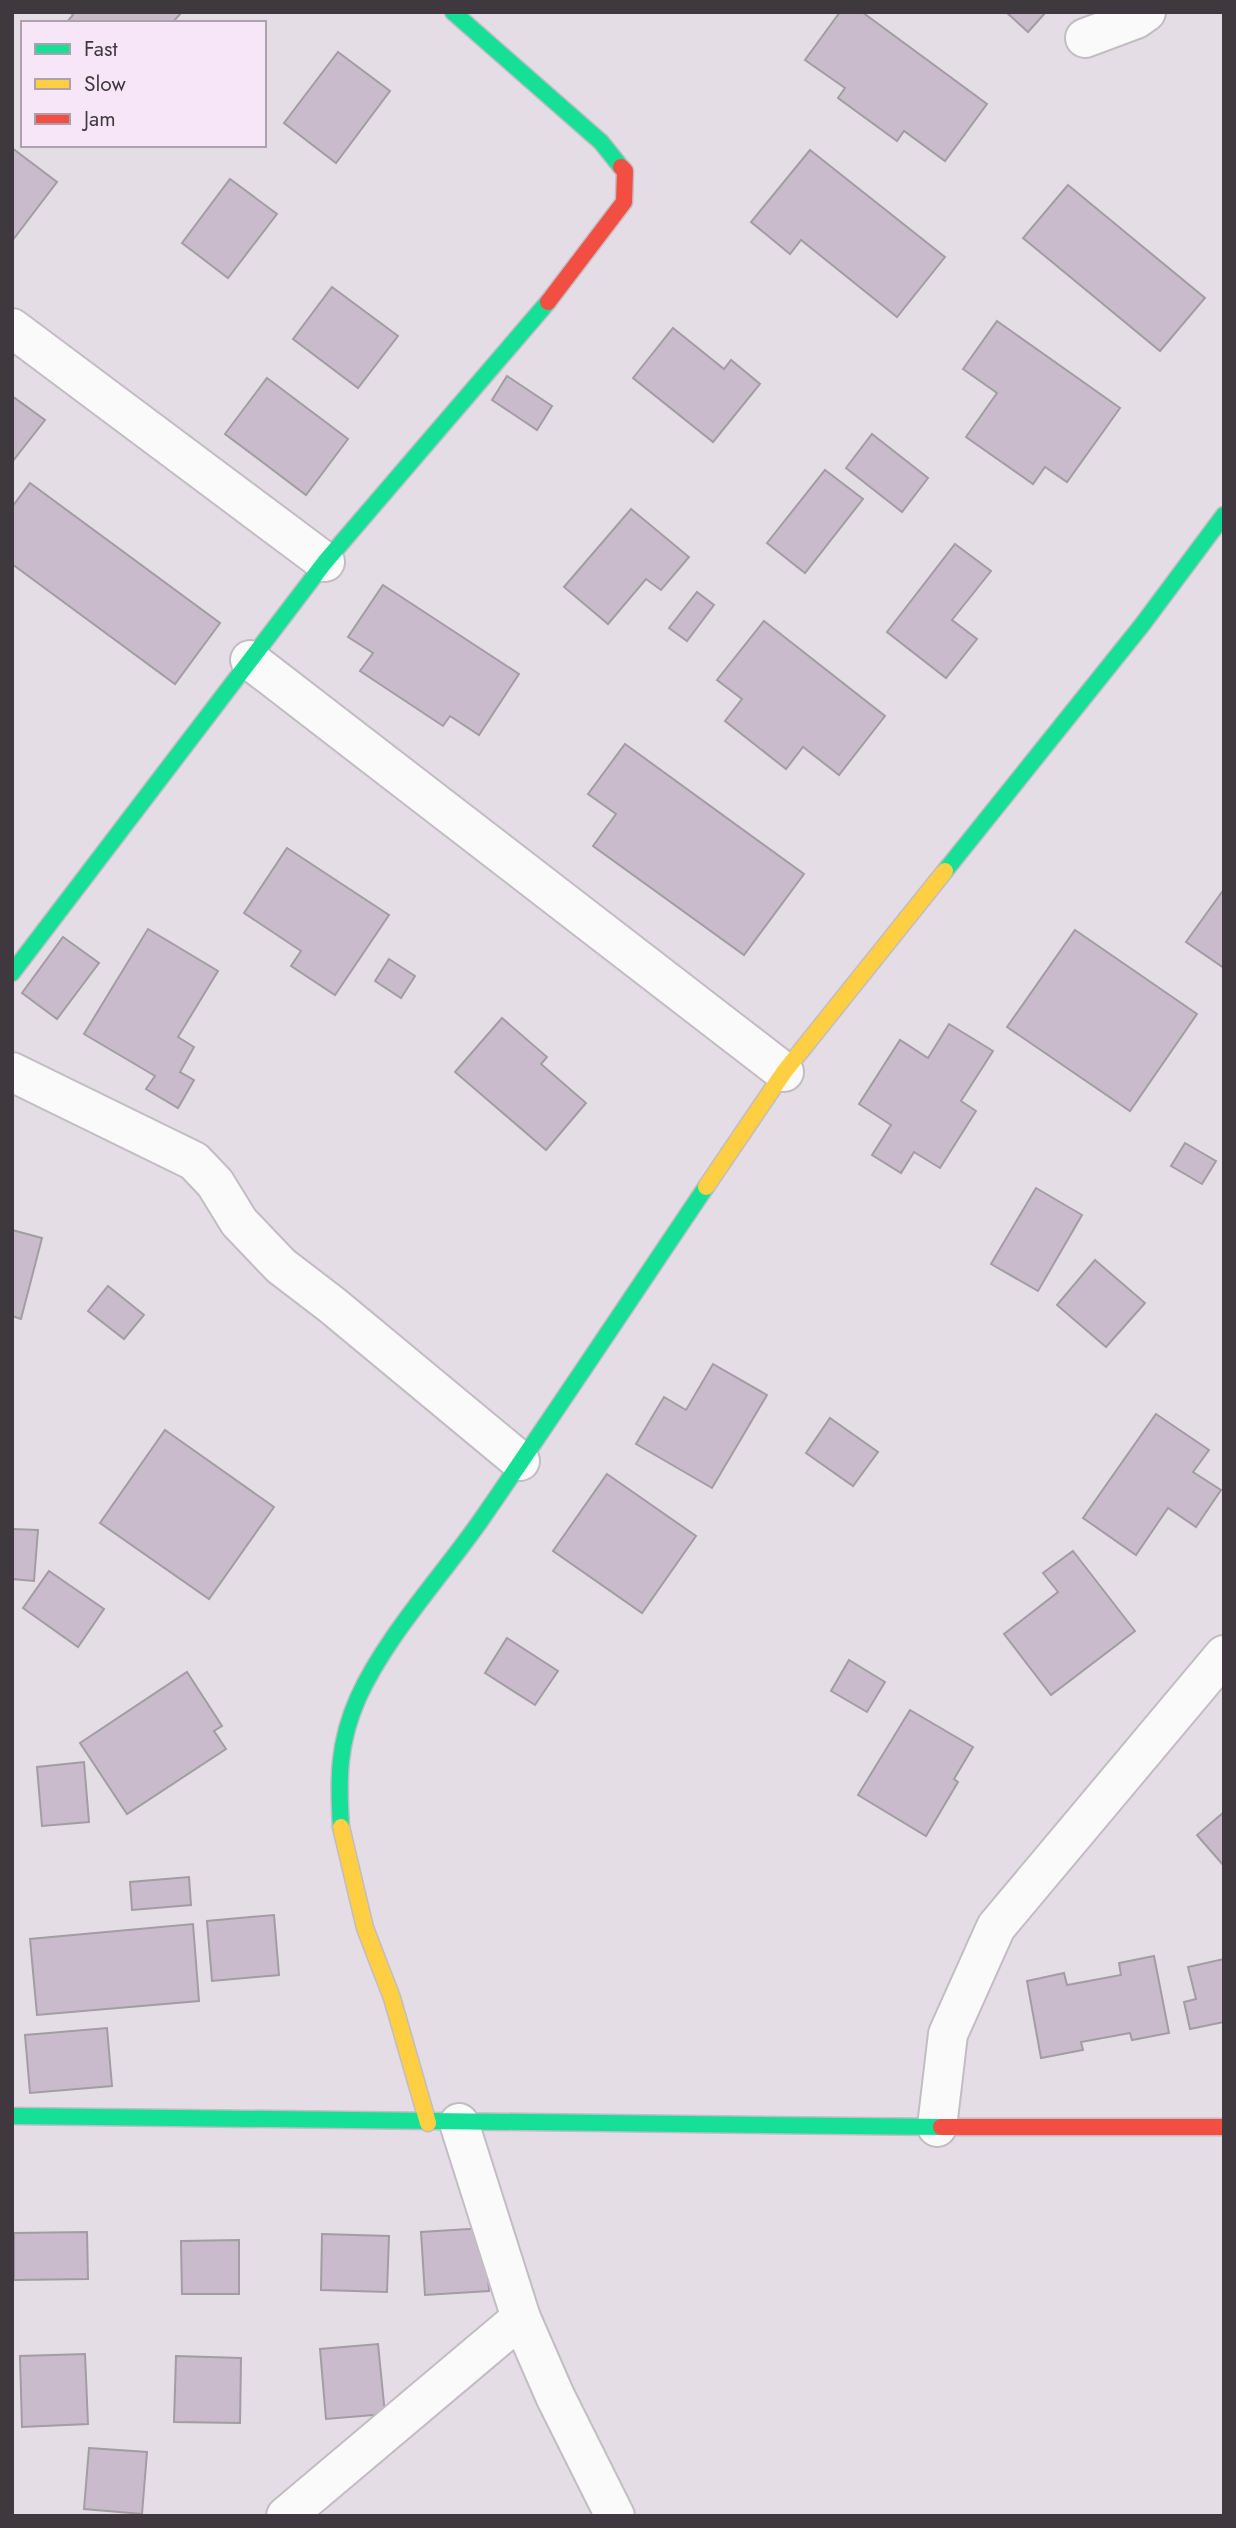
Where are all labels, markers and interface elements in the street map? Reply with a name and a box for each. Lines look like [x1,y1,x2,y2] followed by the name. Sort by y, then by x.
[21,21,266,147] legend
[84,34,117,64] text: Fast
[84,69,126,99] text: Slow
[81,104,116,134] text: Jam

